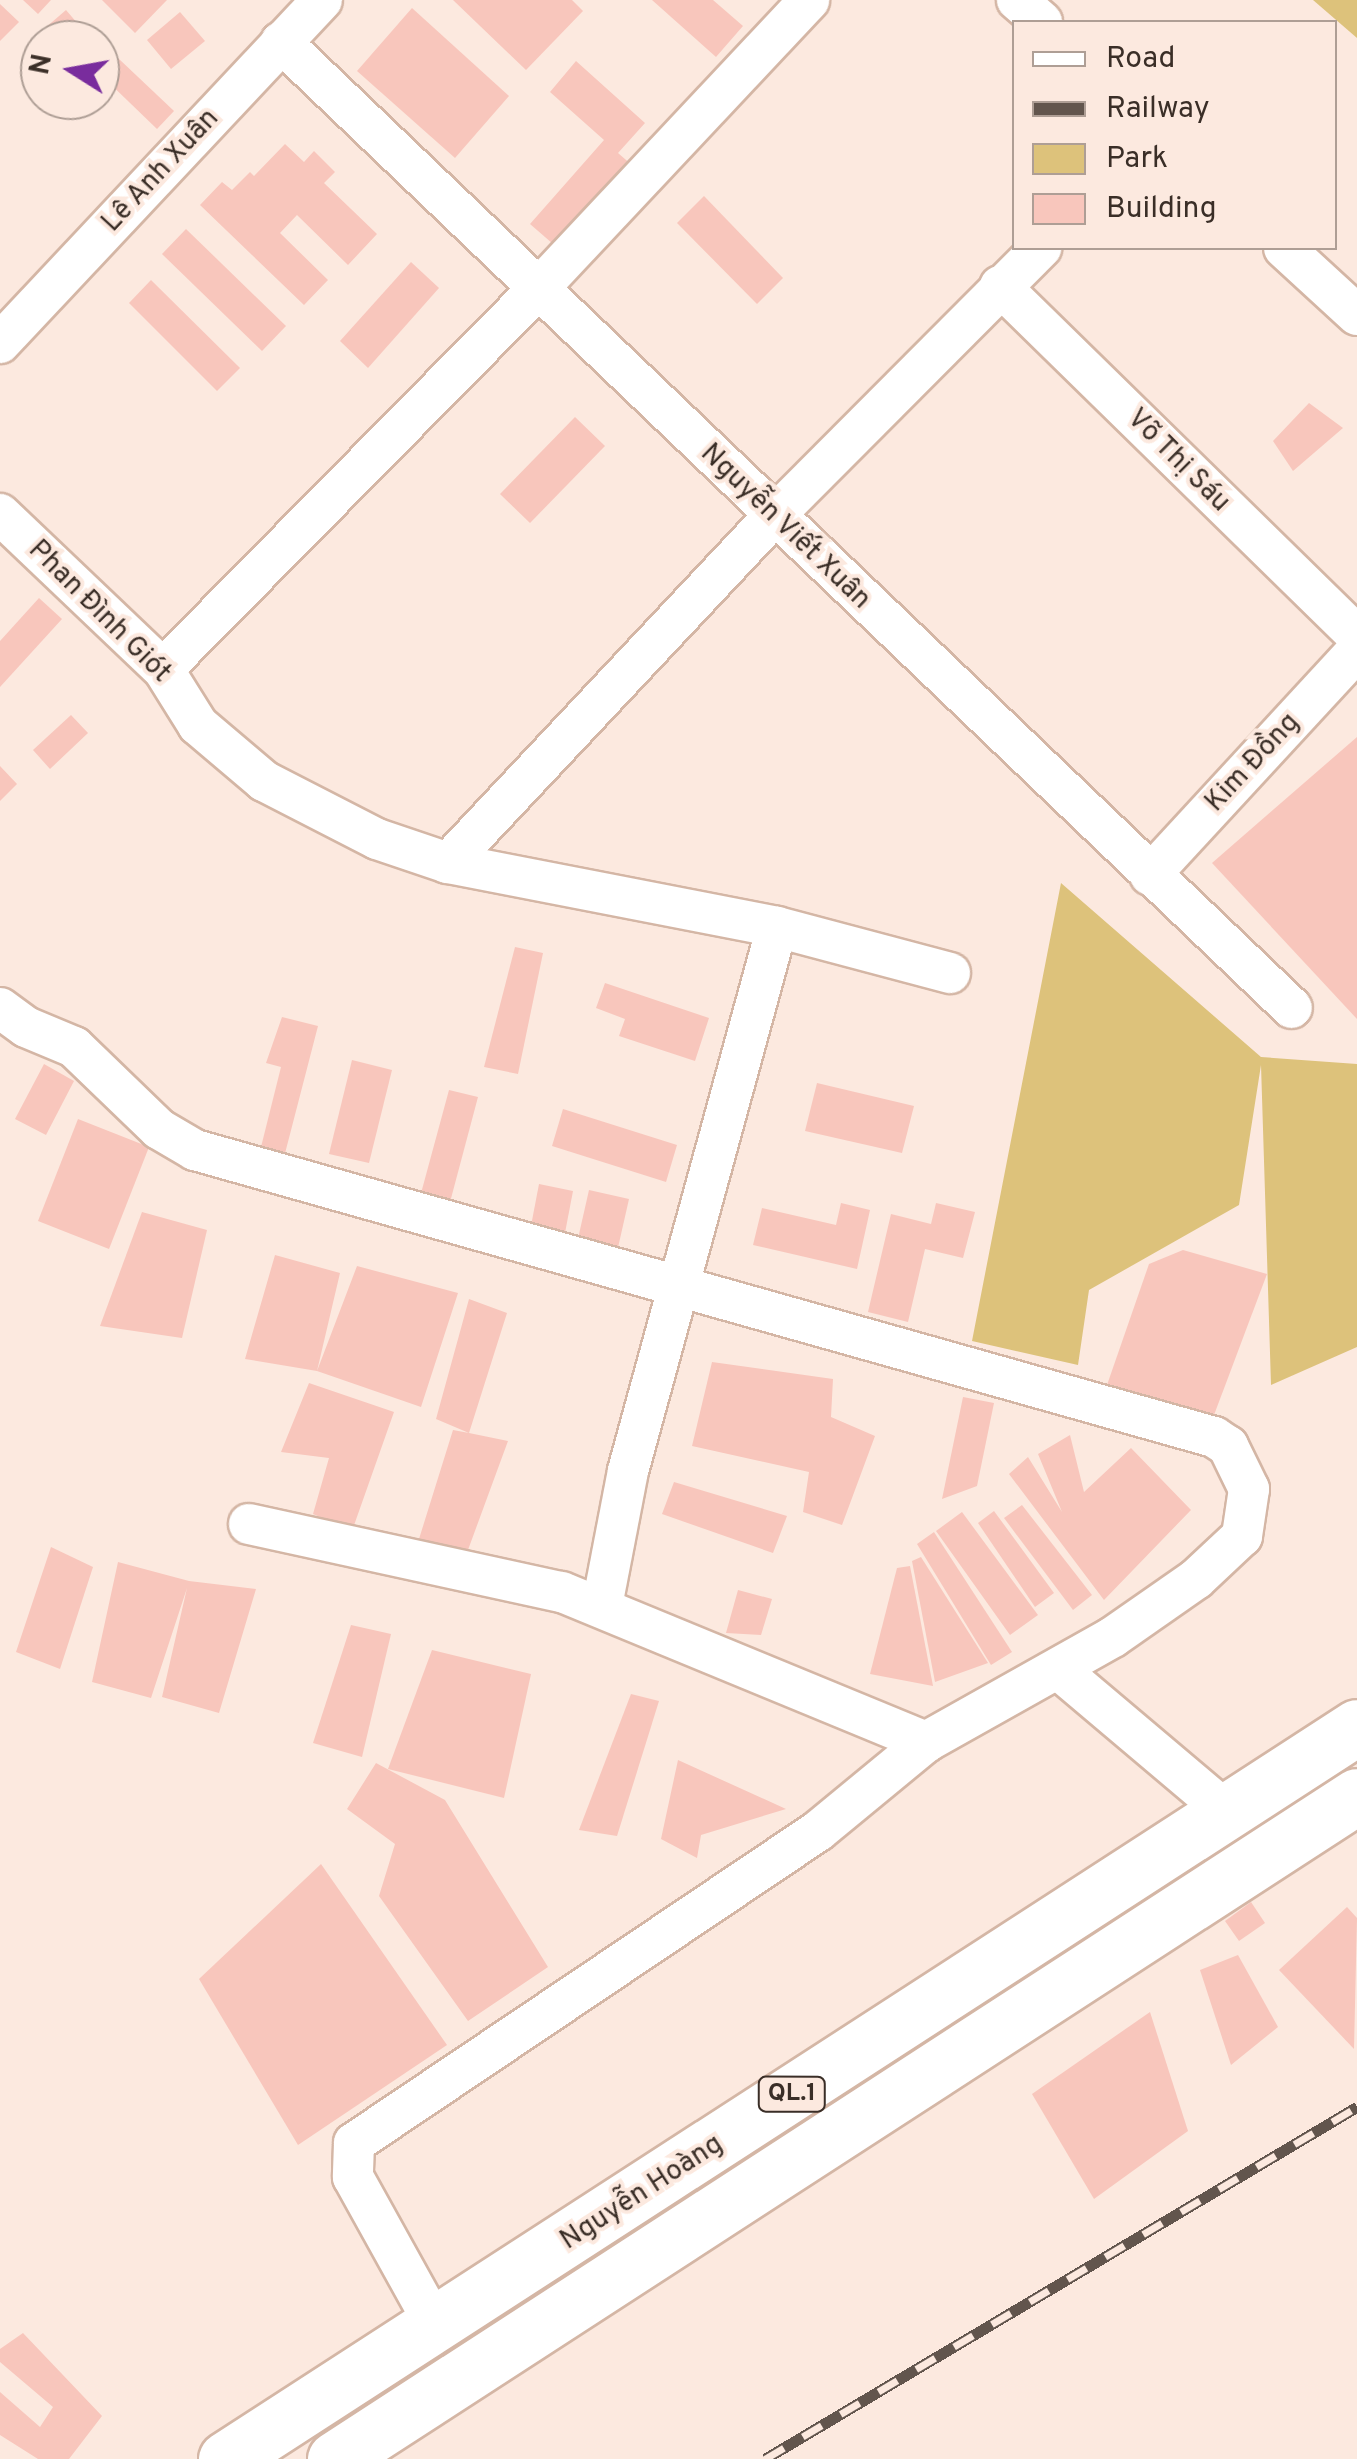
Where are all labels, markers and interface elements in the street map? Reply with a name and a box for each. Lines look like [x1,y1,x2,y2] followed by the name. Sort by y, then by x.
[20,20,120,120] north arrow
[1012,20,1337,250] legend
[1106,41,1175,78] text: Road
[23,51,62,78] text: N
[1106,91,1210,128] text: Railway
[95,102,227,240] street label: Lê Anh Xuân
[1106,141,1168,178] text: Park
[1106,191,1217,228] text: Building
[1119,402,1237,520] street label: Võ Thị Sáu
[692,437,878,617] street label: Nguyễn Viết Xuân
[21,534,177,690] street label: Phan Đình Giót
[1199,707,1307,819] street label: Kim Đồng
[757,2074,827,2114] road number: QL.1
[554,2128,730,2258] street label: Nguyễn Hoàng

